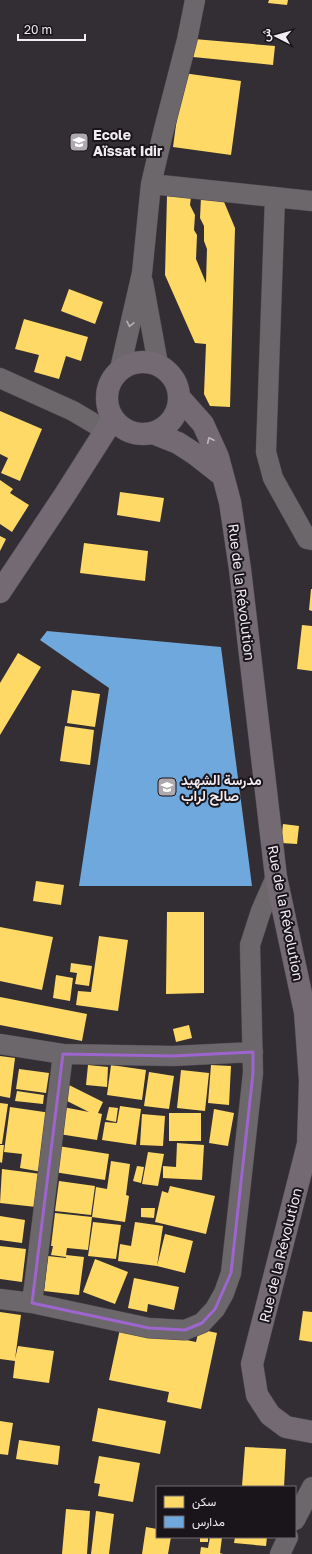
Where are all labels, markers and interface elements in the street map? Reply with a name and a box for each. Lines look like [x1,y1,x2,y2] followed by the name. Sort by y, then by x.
[18,16,85,42] scale bar
[256,16,296,56] north arrow
[24,22,52,37] text: 20 m
[258,28,274,42] text: ش
[93,126,163,159] place label: Ecole Aïssat Idir
[68,131,90,153] school or university icon: Ecole Aïssat Idir
[127,321,135,328] one-way arrow
[207,436,215,444] one-way arrow
[225,523,259,661] street label: Rue de la Révolution
[181,771,262,806] place label: مدرسة الشهيد صالح لراب
[156,776,178,798] school or university icon: مدرسة الشهيد صالح لراب
[264,844,308,982] street label: Rue de la Révolution
[255,1186,305,1324] street label: Rue de la Révolution
[156,1486,296,1538] legend
[192,1494,216,1510] text: سكن
[192,1514,225,1530] text: مدارس

